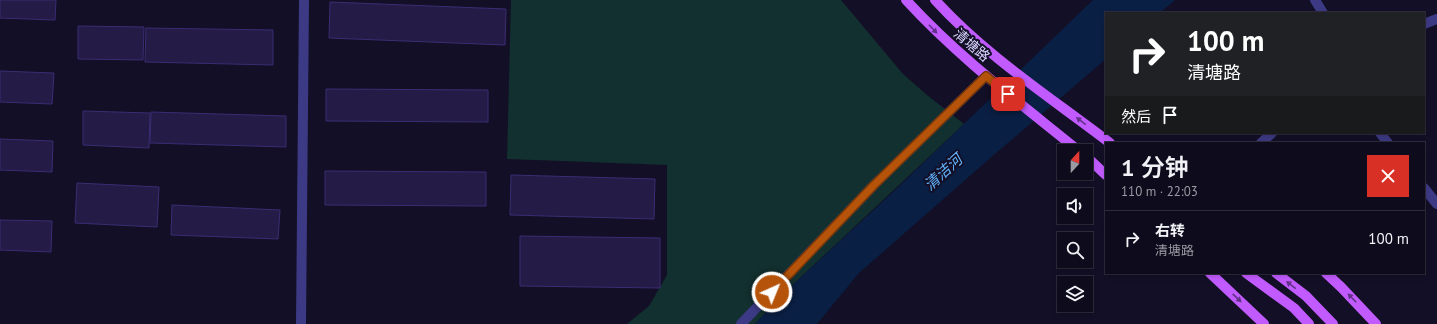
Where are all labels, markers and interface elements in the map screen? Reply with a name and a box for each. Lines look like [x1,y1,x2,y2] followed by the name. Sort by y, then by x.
[1187,22,1264,59] text: 100 m
[928,24,938,34] one-way arrow
[950,24,994,66] street label: 清塘路
[1121,28,1173,80] icon: right
[1187,61,1241,84] text: 清塘路
[991,77,1025,111] pin
[997,83,1019,105] icon: arrive
[1159,104,1181,126] icon: arrive
[1121,107,1151,126] text: 然后
[1075,117,1086,125] one-way arrow
[1057,144,1093,180] north arrow
[1057,144,1093,312] map controls
[920,148,968,194] water label: 清洁河
[1121,152,1189,183] text: 1 分钟
[1367,155,1409,197] button: close
[1121,183,1198,200] text: 110 m · 22:03
[1057,188,1093,224] button: sound
[1155,221,1185,240] text: 右转
[1121,228,1143,250] icon: right
[1368,229,1409,248] text: 100 m
[1057,232,1093,268] button: search
[1155,242,1194,259] text: 清塘路
[751,271,793,313] position arrow
[1057,276,1093,312] button: layers
[1286,280,1297,289] one-way arrow
[1233,293,1242,302] one-way arrow
[1347,293,1357,303] one-way arrow

